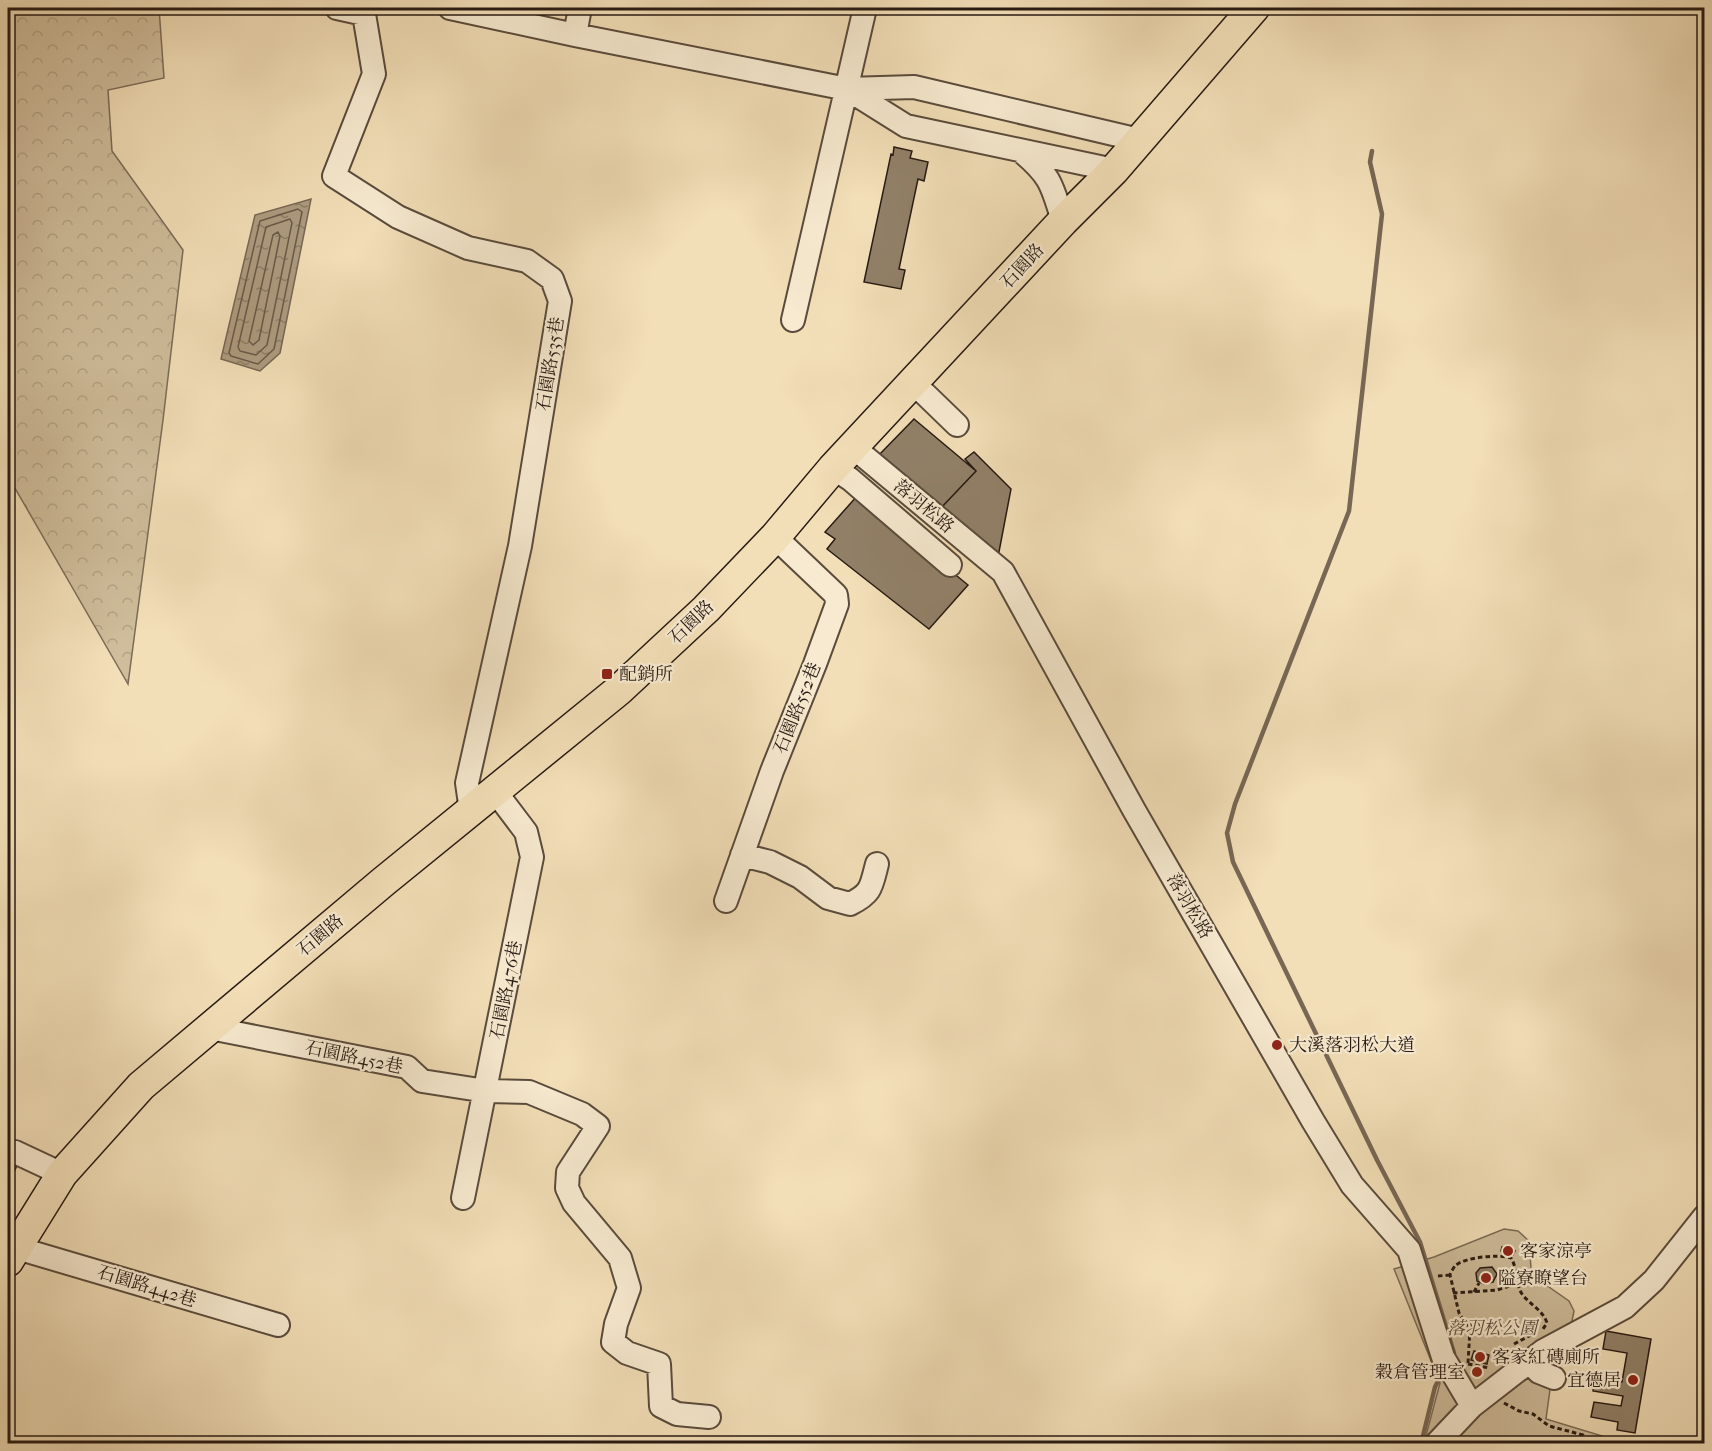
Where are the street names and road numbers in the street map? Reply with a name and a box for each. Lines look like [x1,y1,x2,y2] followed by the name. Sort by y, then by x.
[996,239,1048,293] street label: 石園路
[533,316,568,413] street label: 石園路535巷
[889,475,958,538] street label: 落羽松路
[665,596,718,649] street label: 石園路
[770,659,825,757] street label: 石園路552巷
[1162,870,1217,943] street label: 落羽松路
[293,910,348,961] street label: 石園路
[487,939,526,1041] street label: 石園路476巷
[303,1037,405,1078] street label: 石園路452巷
[95,1261,199,1312] street label: 石園路442巷

